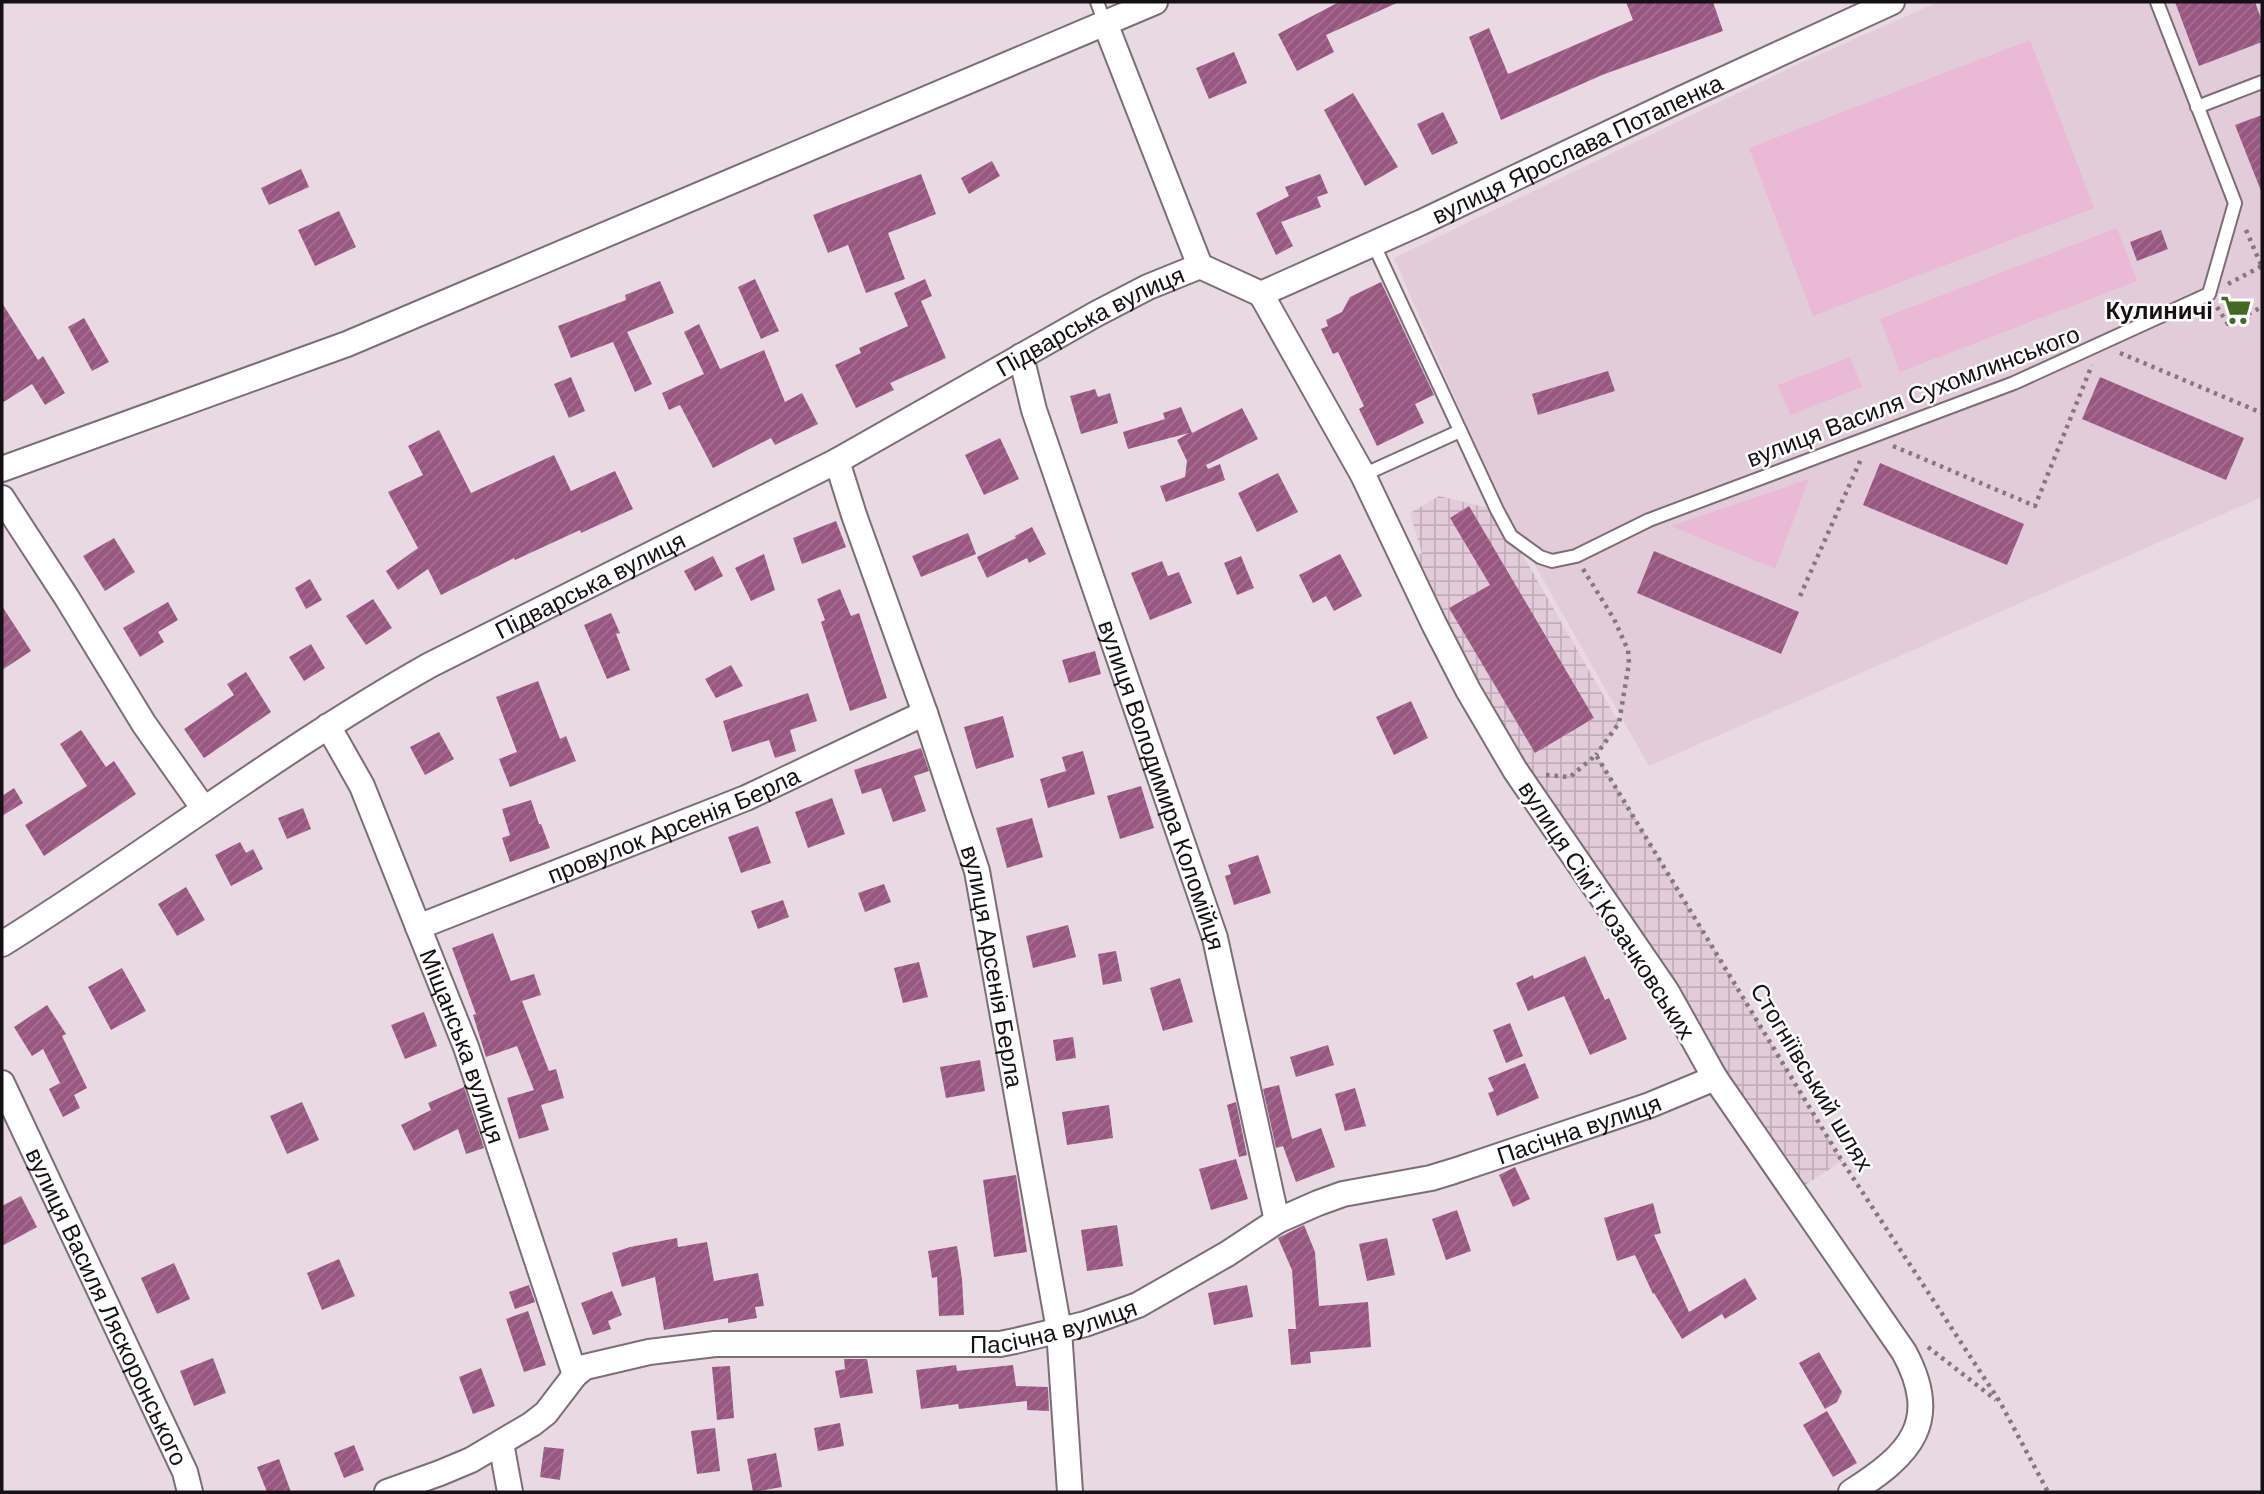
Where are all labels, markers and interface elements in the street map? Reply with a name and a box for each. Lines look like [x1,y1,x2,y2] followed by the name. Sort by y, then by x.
[1427,66,1728,231] street label: вулиця Ярослава Потапенка
[990,258,1189,383] street label: Підварська вулиця
[2219,293,2253,327] supermarket icon: Кулиничі
[2105,295,2213,326] place label: Кулиничі
[1742,318,2084,474] street label: вулиця Василя Сухомлинського
[490,524,690,645] street label: Підварська вулиця
[1092,616,1233,953] street label: вулиця Володимира Коломійця
[543,759,805,890] street label: провулок Арсенія Берла
[1512,775,1702,1045] street label: вулиця Сімʼї Козачковських
[954,841,1031,1091] street label: вулиця Арсенія Берла
[413,944,512,1147] street label: Міщанська вулиця
[1744,977,1880,1177] street label: Стогніївський шлях
[1493,1087,1666,1171] street label: Пасічна вулиця
[19,1143,195,1470] street label: вулиця Василя Ляскоронського
[970,1291,1141,1360] street label: Пасічна вулиця

